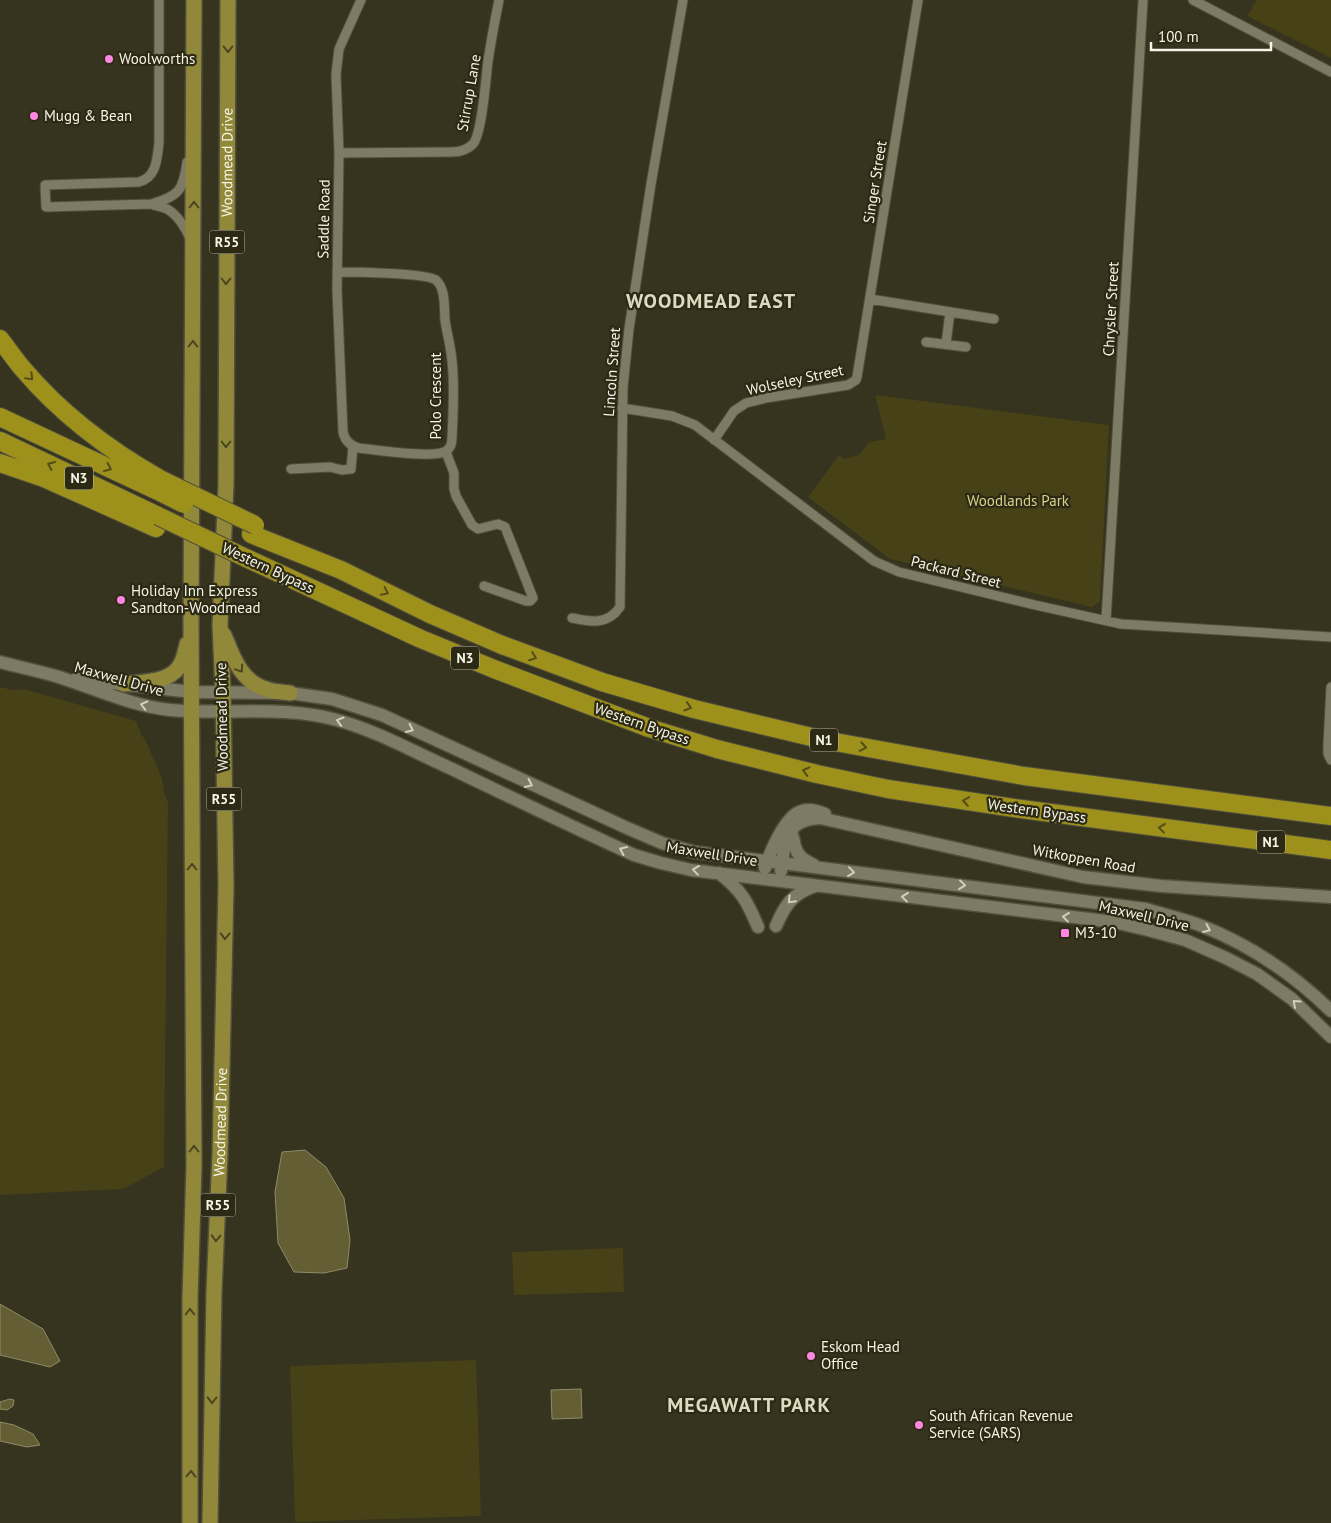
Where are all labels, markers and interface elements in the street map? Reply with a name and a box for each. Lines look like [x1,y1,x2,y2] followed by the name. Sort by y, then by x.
[1151,20,1271,52] scale bar
[1158,27,1199,46] text: 100 m
[223,45,233,53] one-way arrow
[119,49,195,68] place label: Woolworths
[103,53,115,65] marker: Woolworths
[452,53,485,133] street label: Stirrup Lane
[44,106,132,125] place label: Mugg & Bean
[217,108,237,217] street label: Woodmead Drive
[28,110,40,122] marker: Mugg & Bean
[859,139,890,225] street label: Singer Street
[313,179,334,259] street label: Saddle Road
[189,201,199,208] one-way arrow
[210,230,244,253] road number: R55
[1099,261,1122,357] street label: Chrysler Street
[221,278,231,285] one-way arrow
[626,288,796,314] district label: WOODMEAD EAST
[599,327,624,417] street label: Lincoln Street
[188,340,198,348] one-way arrow
[426,353,445,440] street label: Polo Crescent
[745,360,845,399] street label: Wolseley Street
[25,371,34,380] one-way arrow
[221,440,231,448] one-way arrow
[47,461,56,471] one-way arrow
[102,462,111,472] one-way arrow
[65,466,93,489] road number: N3
[967,491,1070,510] park label: Woodlands Park
[219,538,317,597] street label: Western Bypass
[909,551,1003,592] street label: Packard Street
[131,581,261,617] place label: Holiday Inn Express Sandton-Woodmead
[379,586,388,596] one-way arrow
[115,594,127,606] marker: Holiday Inn Express Sandton-Woodmead
[451,646,479,670] road number: N3
[529,651,537,661] one-way arrow
[72,657,166,700] street label: Maxwell Drive
[211,662,232,772] street label: Woodmead Drive
[234,663,243,673] one-way arrow
[592,698,692,749] street label: Western Bypass
[139,700,148,711] one-way arrow
[683,701,692,712] one-way arrow
[337,717,345,727] one-way arrow
[405,722,414,733] one-way arrow
[810,728,838,752] road number: N1
[859,741,868,752] one-way arrow
[801,766,810,777] one-way arrow
[523,778,532,788] one-way arrow
[206,788,242,811] road number: R55
[986,794,1088,827] street label: Western Bypass
[962,796,970,807] one-way arrow
[1158,823,1166,833] one-way arrow
[1257,830,1285,854] road number: N1
[665,837,759,870] street label: Maxwell Drive
[1031,840,1137,877] street label: Witkoppen Road
[619,845,628,856] one-way arrow
[187,862,197,870] one-way arrow
[692,865,700,876] one-way arrow
[847,866,855,877] one-way arrow
[958,879,966,890] one-way arrow
[901,892,909,903] one-way arrow
[788,894,797,903] one-way arrow
[1097,896,1191,935] street label: Maxwell Drive
[1062,912,1070,923] one-way arrow
[1202,922,1211,933] one-way arrow
[1075,923,1117,942] place label: M3-10
[1059,927,1071,939] marker: M3-10
[220,932,230,940] one-way arrow
[1293,1000,1302,1009] one-way arrow
[209,1067,231,1177] street label: Woodmead Drive
[189,1145,199,1153] one-way arrow
[200,1194,236,1216] road number: R55
[211,1234,222,1242] one-way arrow
[185,1308,195,1316] one-way arrow
[821,1337,900,1373] place label: Eskom Head Office
[805,1350,817,1362] marker: Eskom Head Office
[667,1392,831,1418] district label: MEGAWATT PARK
[207,1397,218,1405] one-way arrow
[929,1406,1073,1442] place label: South African Revenue Service (SARS)
[913,1419,925,1431] marker: South African Revenue Service (SARS)
[186,1470,196,1478] one-way arrow

